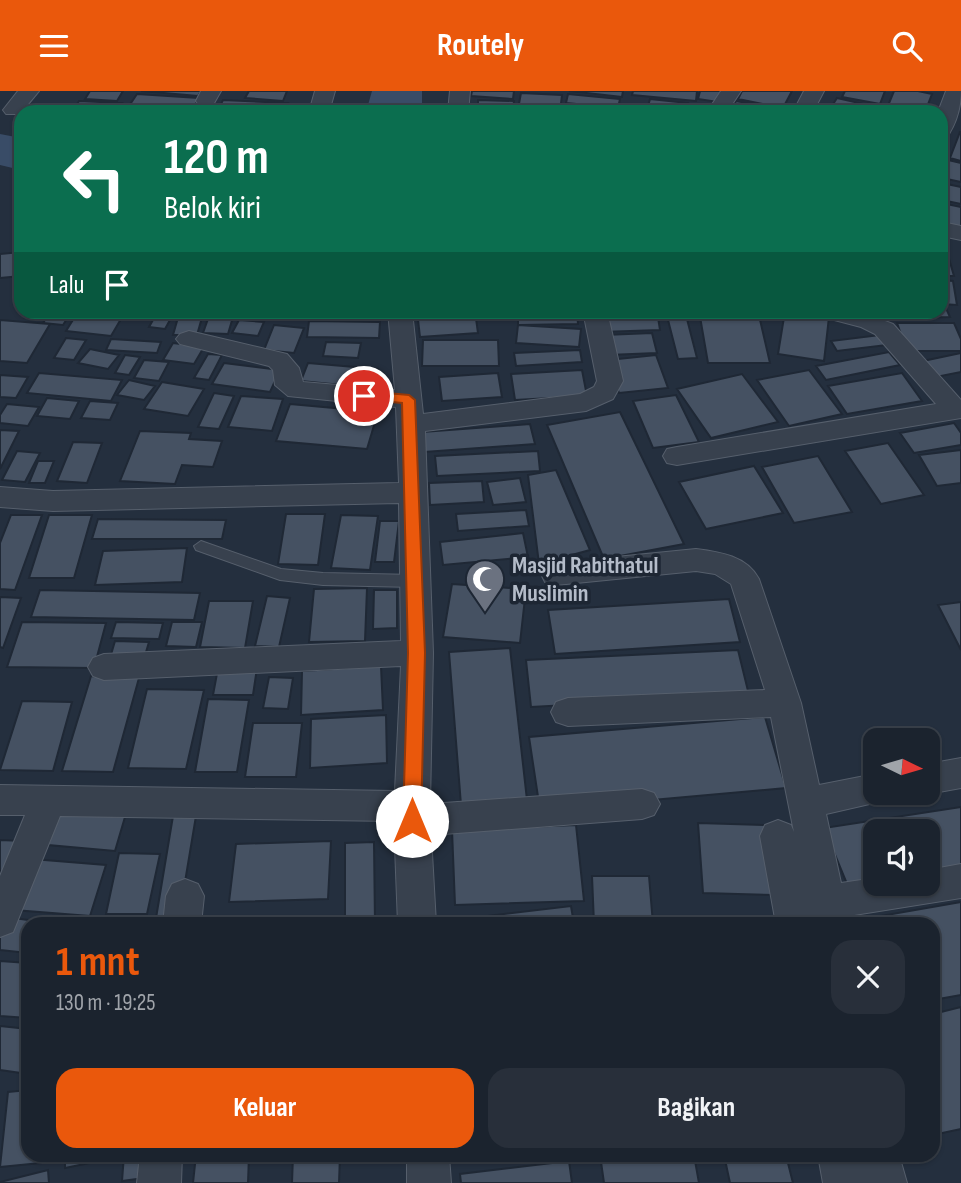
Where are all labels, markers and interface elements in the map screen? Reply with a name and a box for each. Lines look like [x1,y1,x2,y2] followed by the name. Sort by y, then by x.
[437,26,524,65] text: Routely
[35,27,73,65] icon: menu
[888,27,926,65] icon: search
[164,129,269,188] text: 120 m
[49,133,140,224] icon: left
[164,189,261,228] text: Belok kiri
[98,266,136,304] icon: arrive
[49,270,84,301] text: Lalu
[334,366,394,426] pin
[345,377,383,415] icon: arrive
[512,551,658,608] place label: Masjid Rabithatul Muslimin
[464,558,506,613] mosque icon: Masjid Rabithatul Muslimin
[863,728,940,805] north arrow
[863,728,940,896] map controls
[375,784,449,858] position arrow
[863,819,940,896] button: sound
[56,937,140,988] text: 1 mnt
[831,940,905,1014] button: close
[56,989,156,1017] text: 130 m · 19:25
[56,1068,474,1148] button: Keluar
[488,1068,905,1148] button: Bagikan

